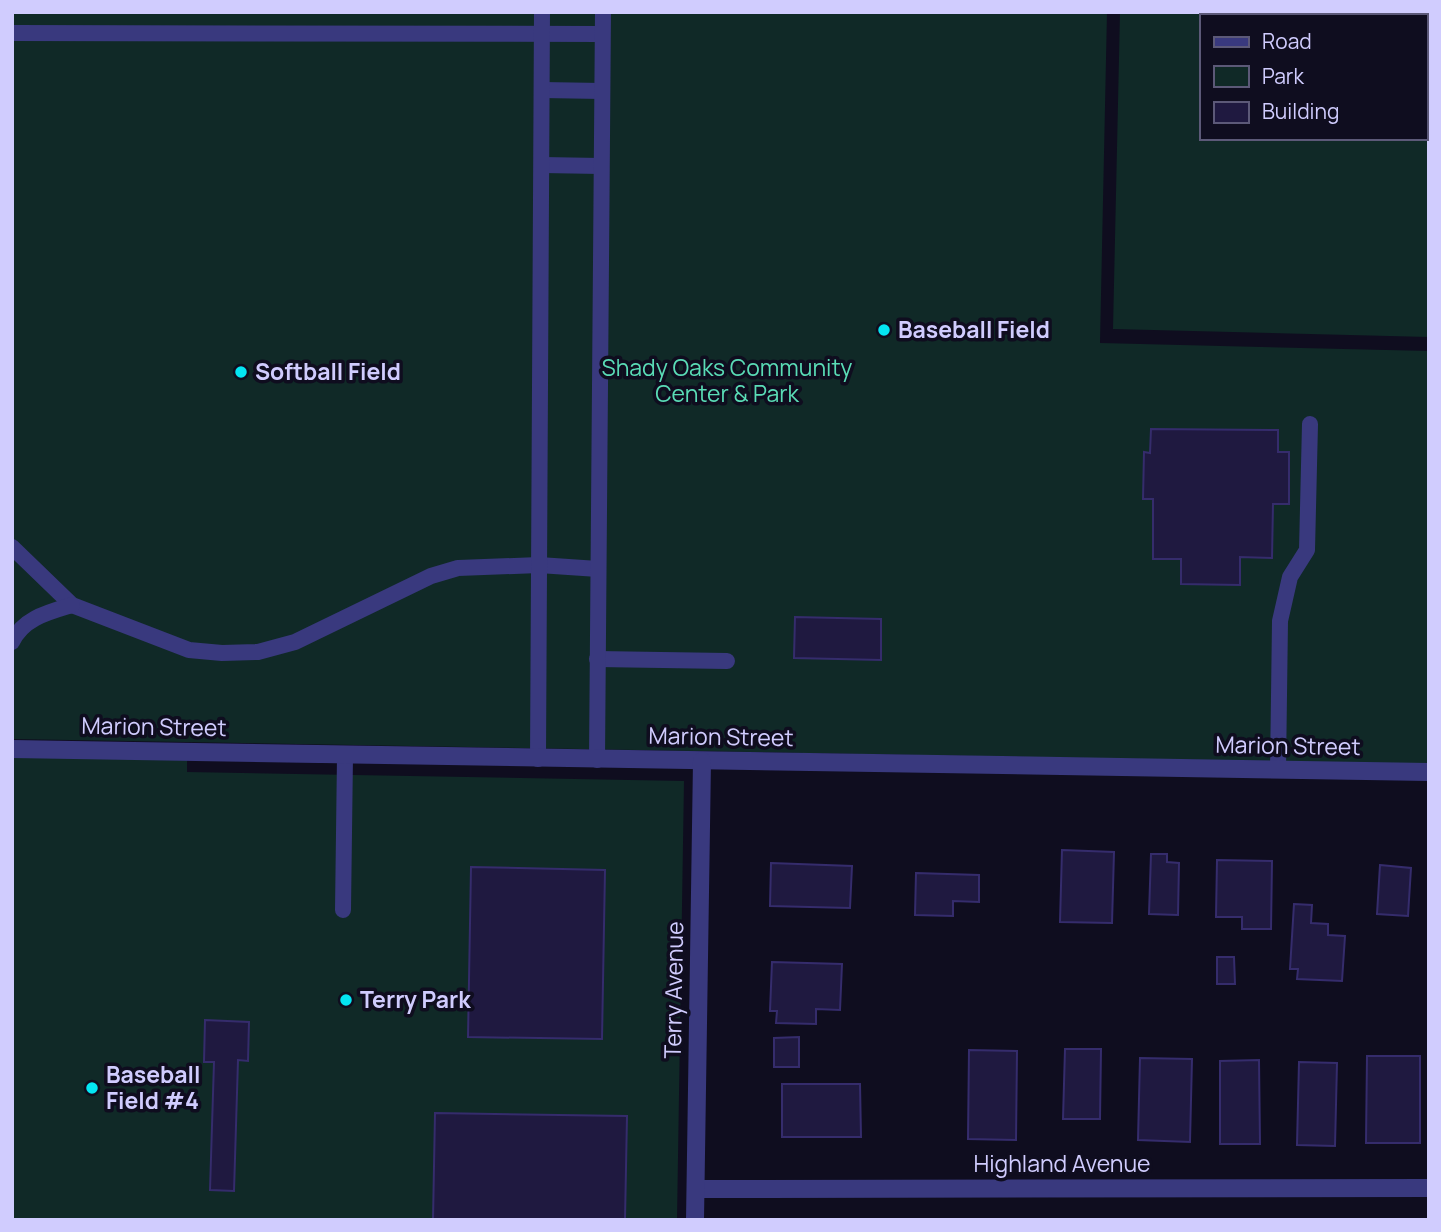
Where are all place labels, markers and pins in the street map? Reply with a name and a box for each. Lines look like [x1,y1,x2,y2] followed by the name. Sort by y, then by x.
[898,313,1050,345] place label: Baseball Field
[876,322,892,338] marker: Baseball Field
[255,355,401,387] place label: Softball Field
[233,364,249,380] marker: Softball Field
[360,983,471,1015] place label: Terry Park
[338,992,354,1008] marker: Terry Park
[106,1058,200,1116] place label: Baseball Field #4
[84,1080,100,1096] marker: Baseball Field #4

